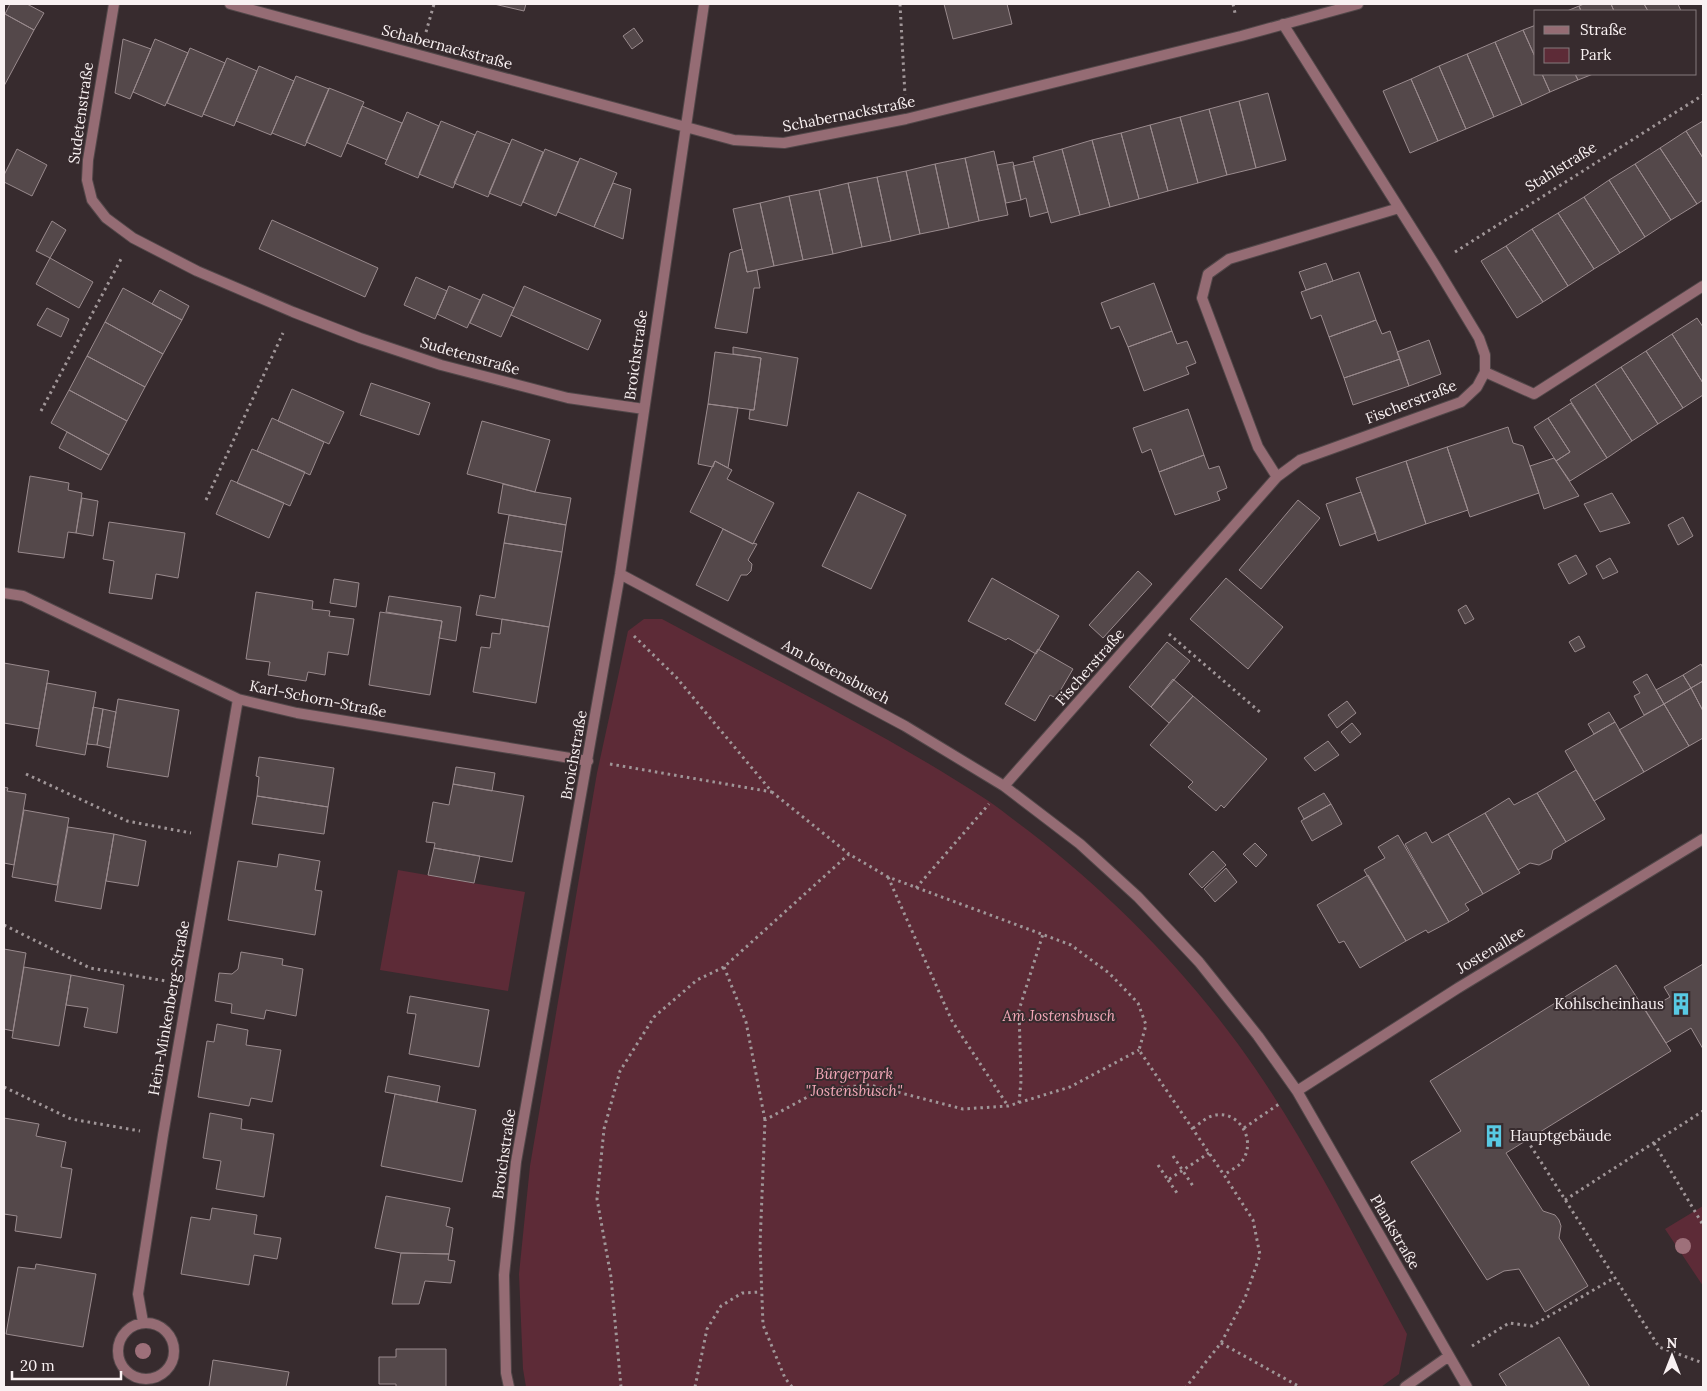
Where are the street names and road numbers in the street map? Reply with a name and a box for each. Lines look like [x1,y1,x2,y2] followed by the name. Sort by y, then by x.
[380,20,515,73] street label: Schabernackstraße
[64,61,97,165] street label: Sudetenstraße
[781,91,917,136] street label: Schabernackstraße
[1522,137,1600,196] street label: Stahlstraße
[620,309,651,401] street label: Broichstraße
[418,332,522,379] street label: Sudetenstraße
[1363,375,1459,428] street label: Fischerstraße
[1051,624,1128,709] street label: Fischerstraße
[778,635,893,708] street label: Am Jostensbusch
[248,676,388,721] street label: Karl-Schorn-Straße
[556,709,591,801] street label: Broichstraße
[144,919,193,1097] street label: Hein-Minkenberg-Straße
[1452,922,1528,978] street label: Jostenallee
[488,1108,519,1200] street label: Broichstraße
[1366,1191,1424,1273] street label: Plankstraße

